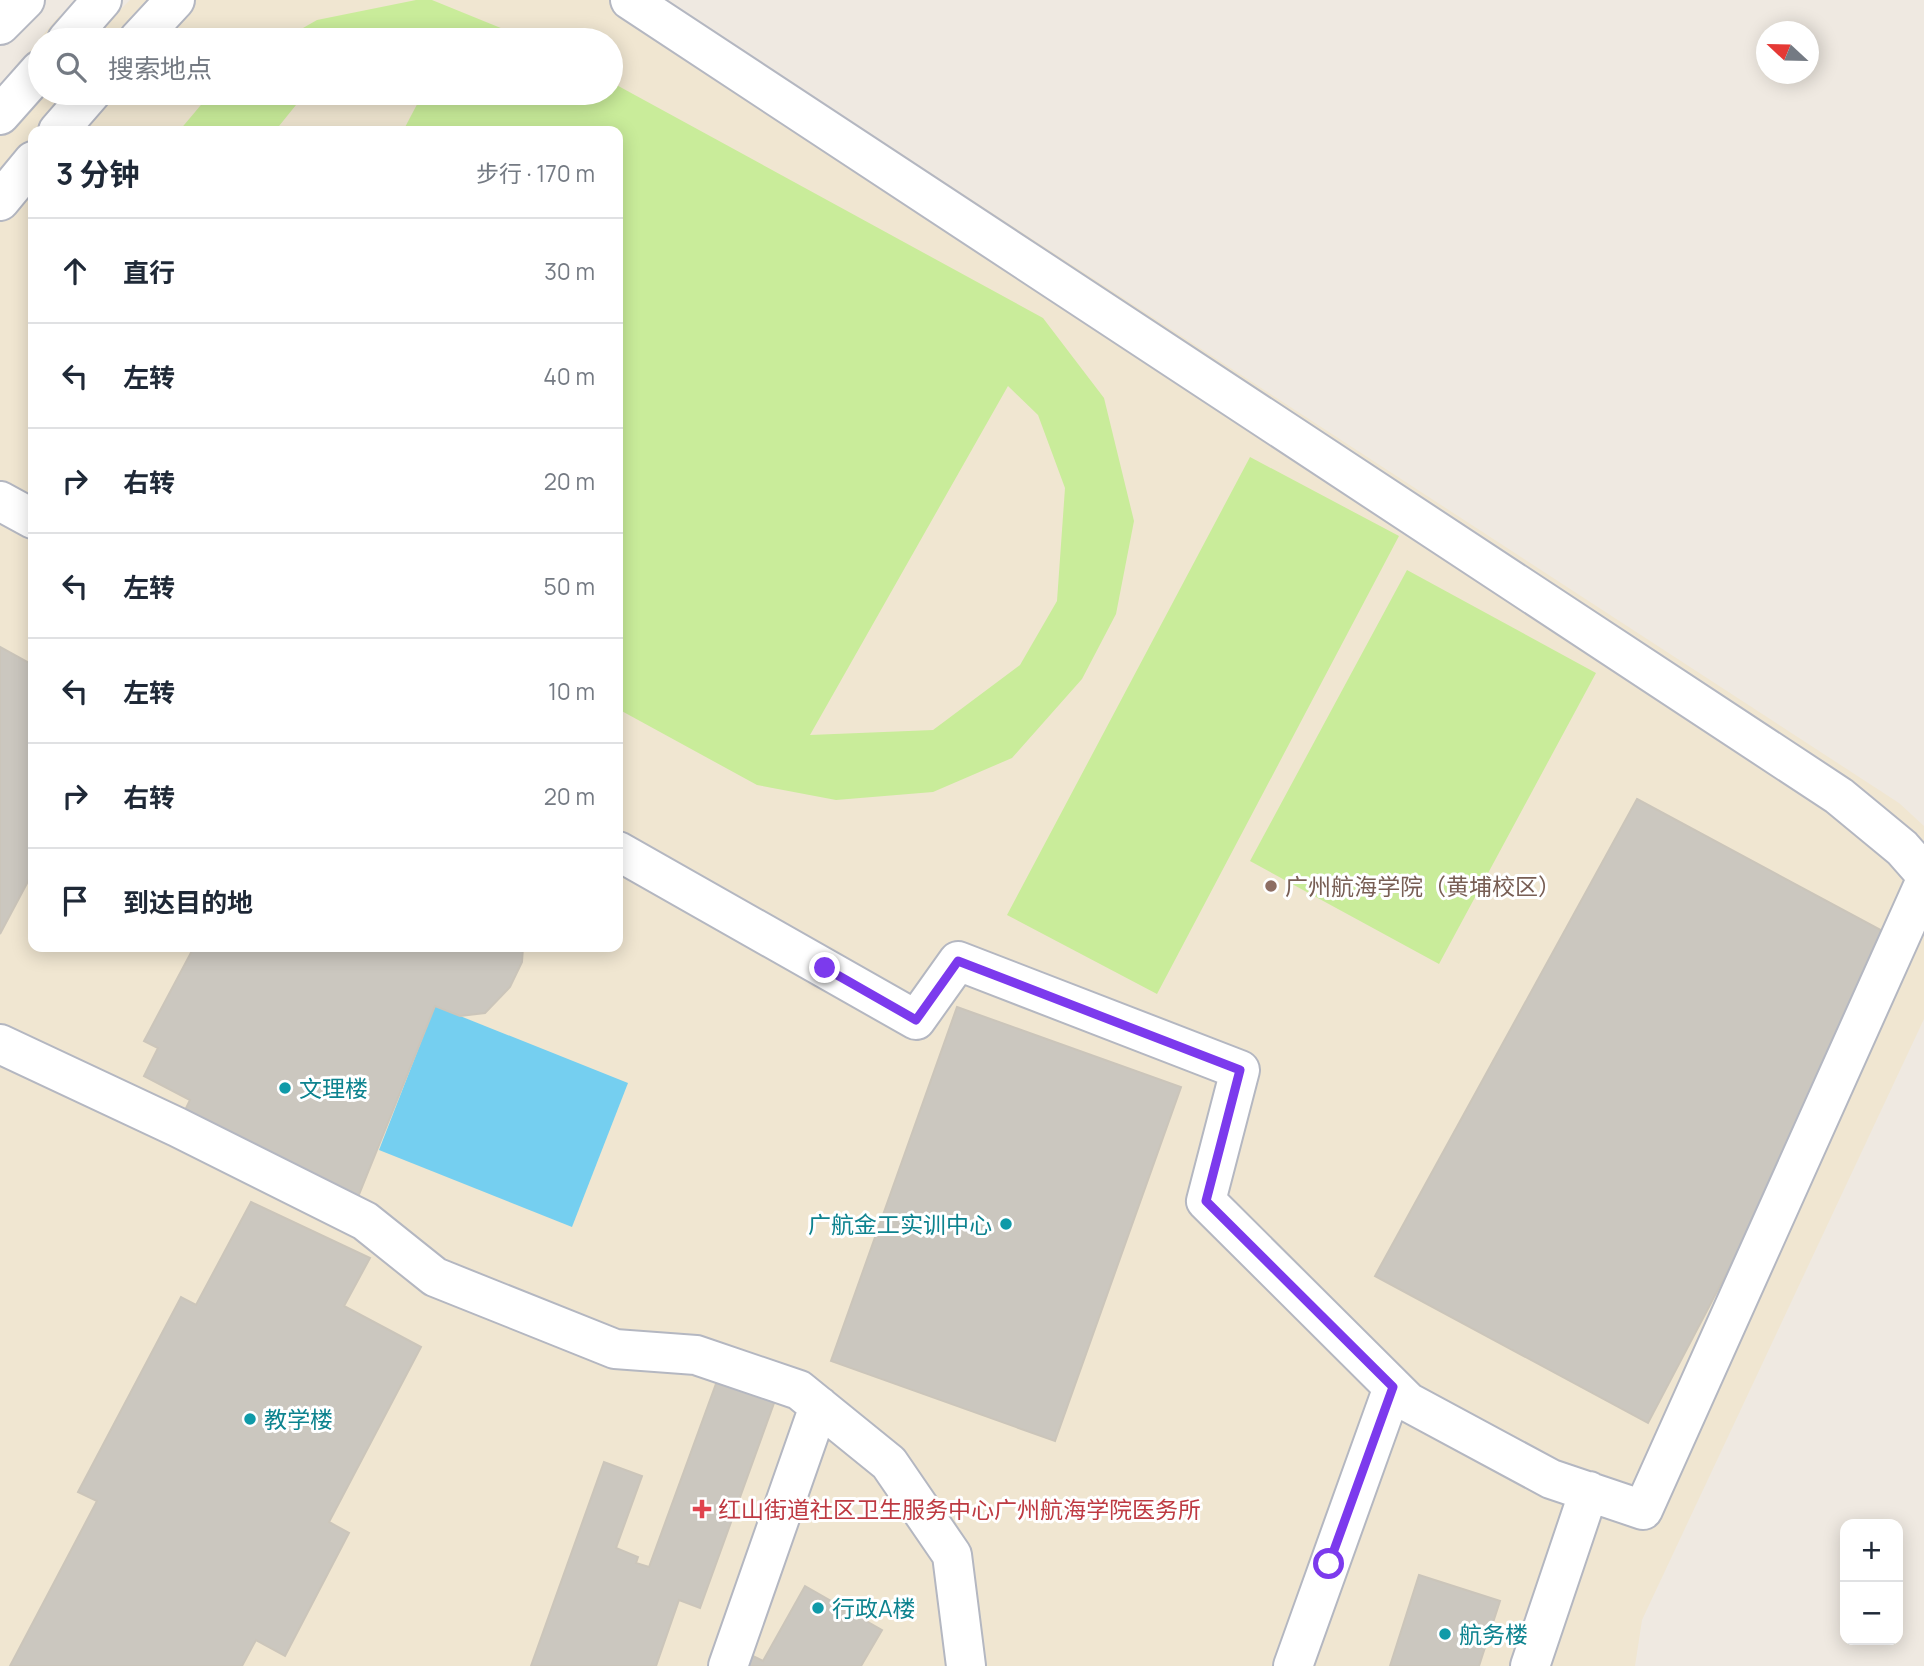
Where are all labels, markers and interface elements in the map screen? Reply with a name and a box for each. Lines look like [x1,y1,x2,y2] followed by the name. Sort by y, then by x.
[1756,21,1819,84] north arrow
[28,28,623,105] search box
[52,48,90,86] icon: search
[108,50,212,86] text: 搜索地点
[56,153,139,194] text: 3 分钟
[476,157,595,189] text: 步行 · 170 m
[56,252,94,290] icon: ahead
[123,254,175,290] text: 直行
[544,255,595,287] text: 30 m
[56,357,94,395] icon: left
[123,359,175,395] text: 左转
[543,360,595,392] text: 40 m
[56,462,94,500] icon: right
[123,464,175,500] text: 右转
[544,465,595,497] text: 20 m
[56,567,94,605] icon: left
[123,569,175,605] text: 左转
[544,570,595,602] text: 50 m
[56,672,94,710] icon: left
[123,674,175,710] text: 左转
[548,675,595,707] text: 10 m
[56,777,94,815] icon: right
[123,779,175,815] text: 右转
[544,780,595,812] text: 20 m
[1285,870,1561,902] place label: 广州航海学院（黄埔校区）
[1263,878,1279,894] marker: 广州航海学院（黄埔校区）
[56,882,94,920] icon: arrive
[123,884,253,920] text: 到达目的地
[809,952,840,983] route end
[299,1072,368,1104] place label: 文理楼
[277,1080,293,1096] marker: 文理楼
[808,1208,992,1240] place label: 广航金工实训中心
[998,1216,1014,1232] marker: 广航金工实训中心
[264,1403,333,1435] place label: 教学楼
[242,1411,258,1427] marker: 教学楼
[718,1493,1201,1525] place label: 红山街道社区卫生服务中心广州航海学院医务所
[692,1499,712,1519] marker: 红山街道社区卫生服务中心广州航海学院医务所
[1840,1519,1903,1645] map controls
[1840,1519,1903,1582] button: +
[1313,1548,1344,1579] route start
[1840,1582,1903,1645] button: −
[832,1592,916,1624] place label: 行政A楼
[810,1600,826,1616] marker: 行政A楼
[1459,1618,1528,1650] place label: 航务楼
[1437,1626,1453,1642] marker: 航务楼

